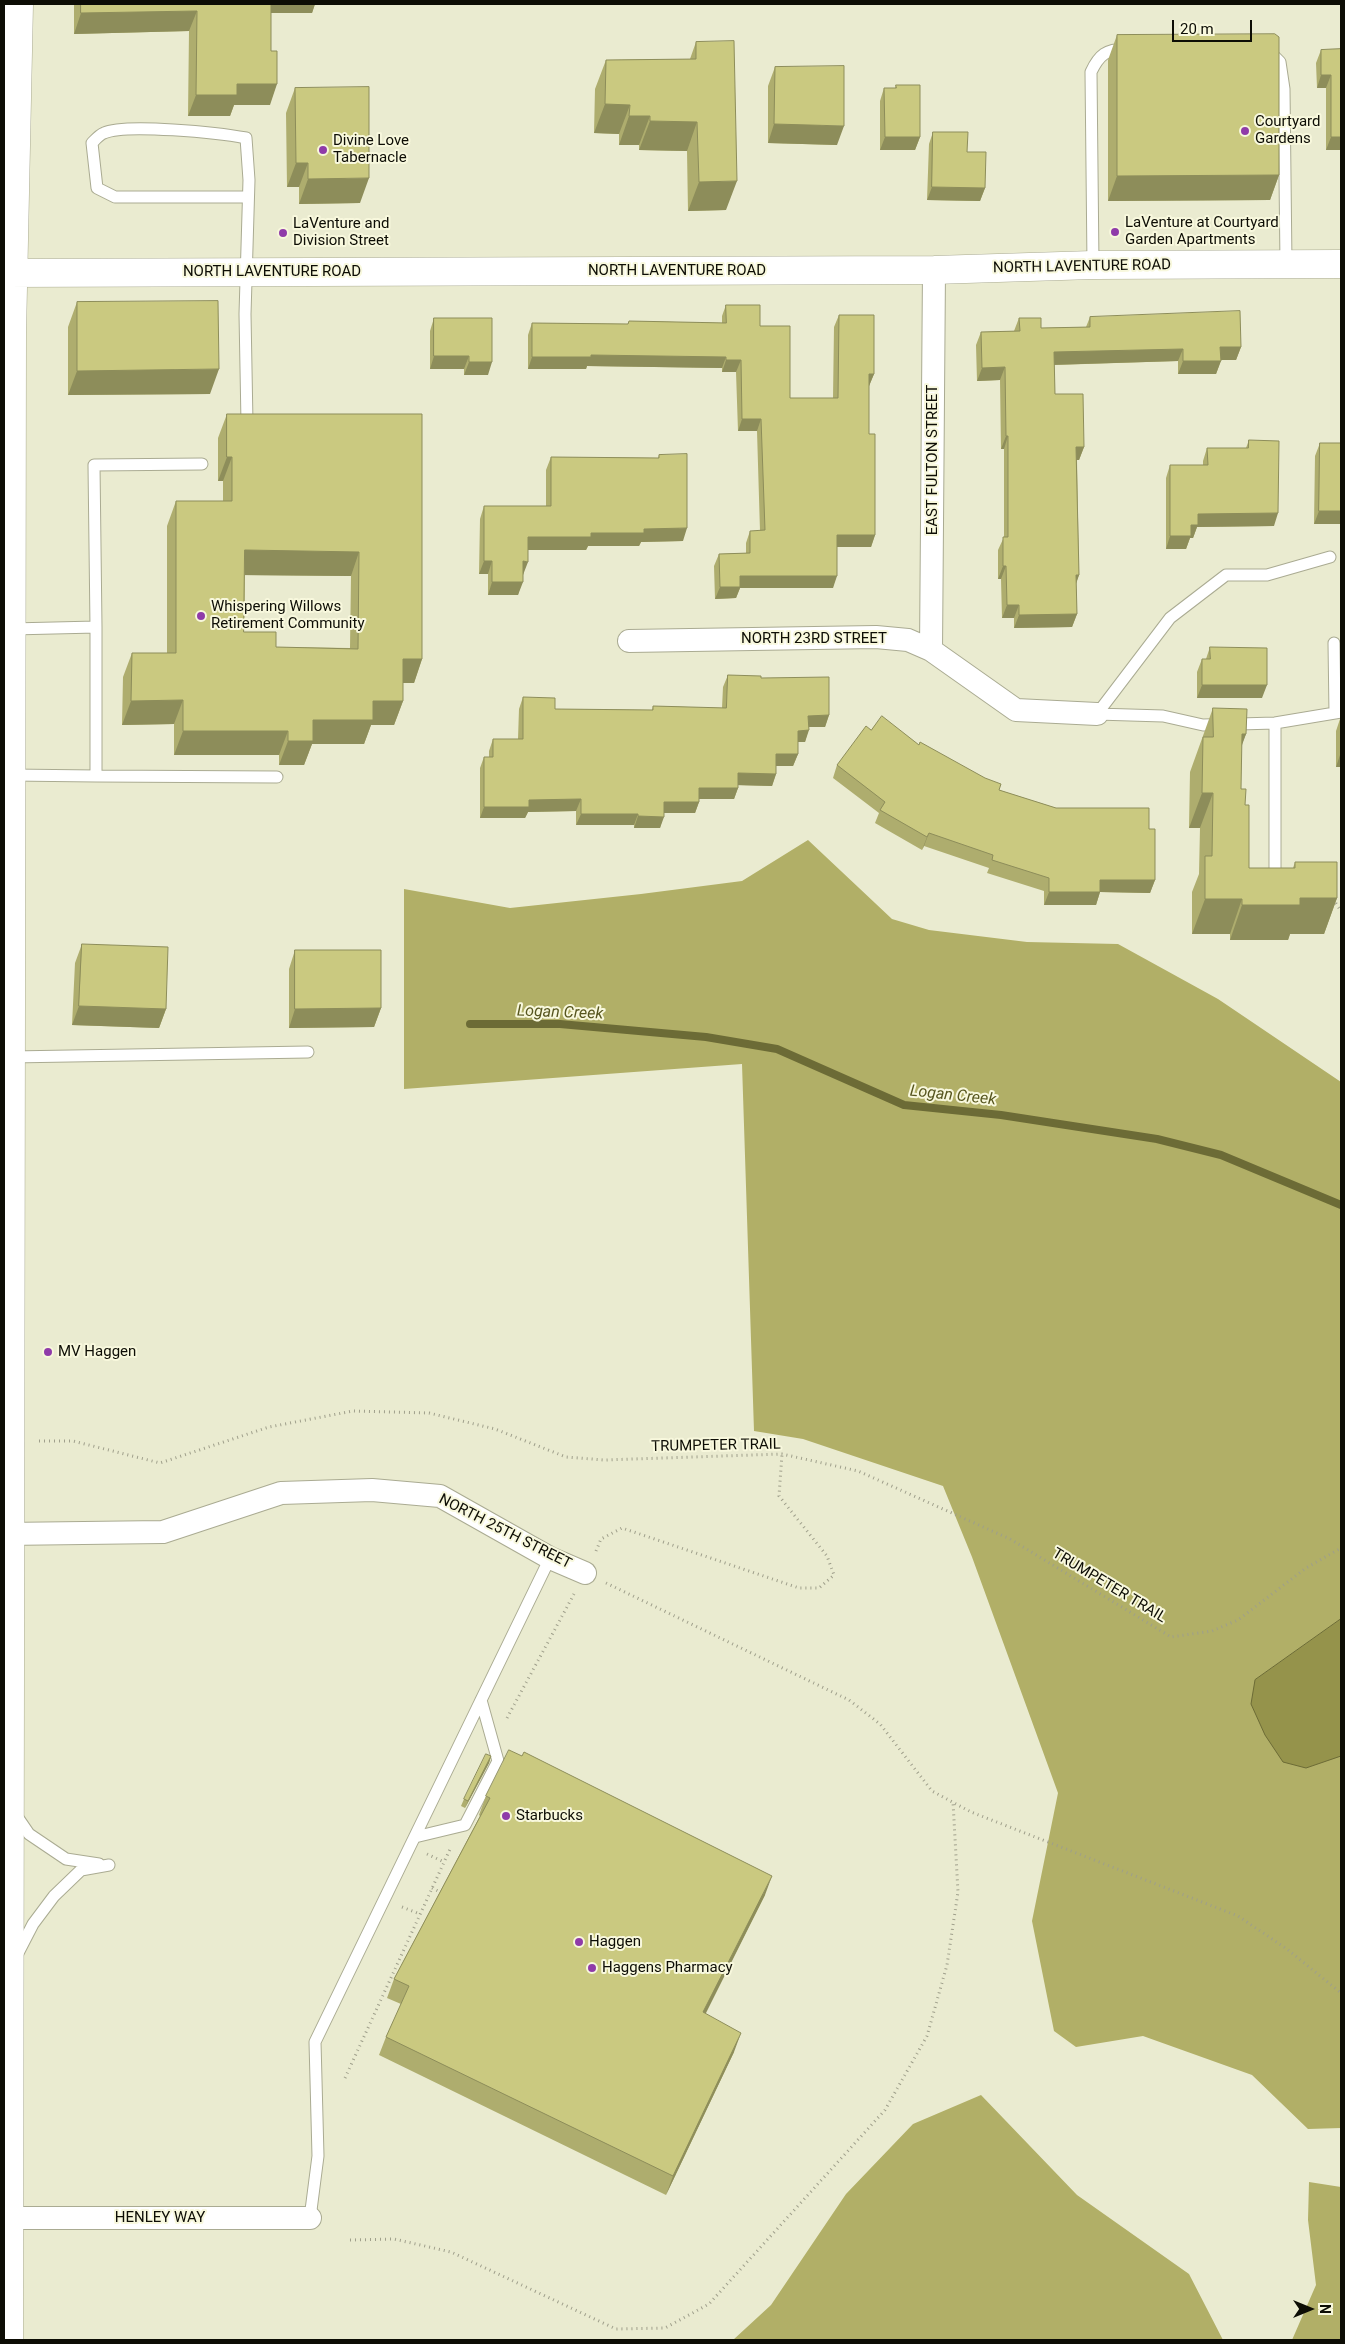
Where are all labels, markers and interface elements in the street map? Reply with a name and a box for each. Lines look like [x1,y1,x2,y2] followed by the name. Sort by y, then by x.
[1175,10,1255,42] scale bar
[1180,20,1214,38] text: 20 m
[1255,113,1320,148] place label: Courtyard Gardens
[1239,125,1251,137] marker: Courtyard Gardens
[333,132,409,167] place label: Divine Love Tabernacle
[317,144,329,156] marker: Divine Love Tabernacle
[1125,214,1279,249] place label: LaVenture at Courtyard Garden Apartments
[293,215,389,250] place label: LaVenture and Division Street
[1109,226,1121,238] marker: LaVenture at Courtyard Garden Apartments
[277,227,289,239] marker: LaVenture and Division Street
[993,256,1171,278] street label: NORTH LAVENTURE ROAD
[588,262,766,280] street label: NORTH LAVENTURE ROAD
[183,263,361,281] street label: NORTH LAVENTURE ROAD
[924,385,942,535] street label: EAST FULTON STREET
[211,598,365,633] place label: Whispering Willows Retirement Community
[195,610,207,622] marker: Whispering Willows Retirement Community
[741,630,887,648] street label: NORTH 23RD STREET
[516,1002,604,1024] water label: Logan Creek
[909,1082,997,1110] water label: Logan Creek
[58,1343,136,1361] place label: MV Haggen
[42,1346,54,1358] marker: MV Haggen
[651,1436,781,1456] street label: TRUMPETER TRAIL
[436,1491,574,1573] street label: NORTH 25TH STREET
[1049,1545,1169,1627] street label: TRUMPETER TRAIL
[516,1807,583,1825] place label: Starbucks
[500,1810,512,1822] marker: Starbucks
[589,1933,641,1951] place label: Haggen
[573,1936,585,1948] marker: Haggen
[602,1959,733,1977] place label: Haggens Pharmacy
[586,1962,598,1974] marker: Haggens Pharmacy
[115,2209,205,2227] street label: HENLEY WAY
[1285,2284,1335,2334] north arrow
[1317,2304,1333,2314] text: N

